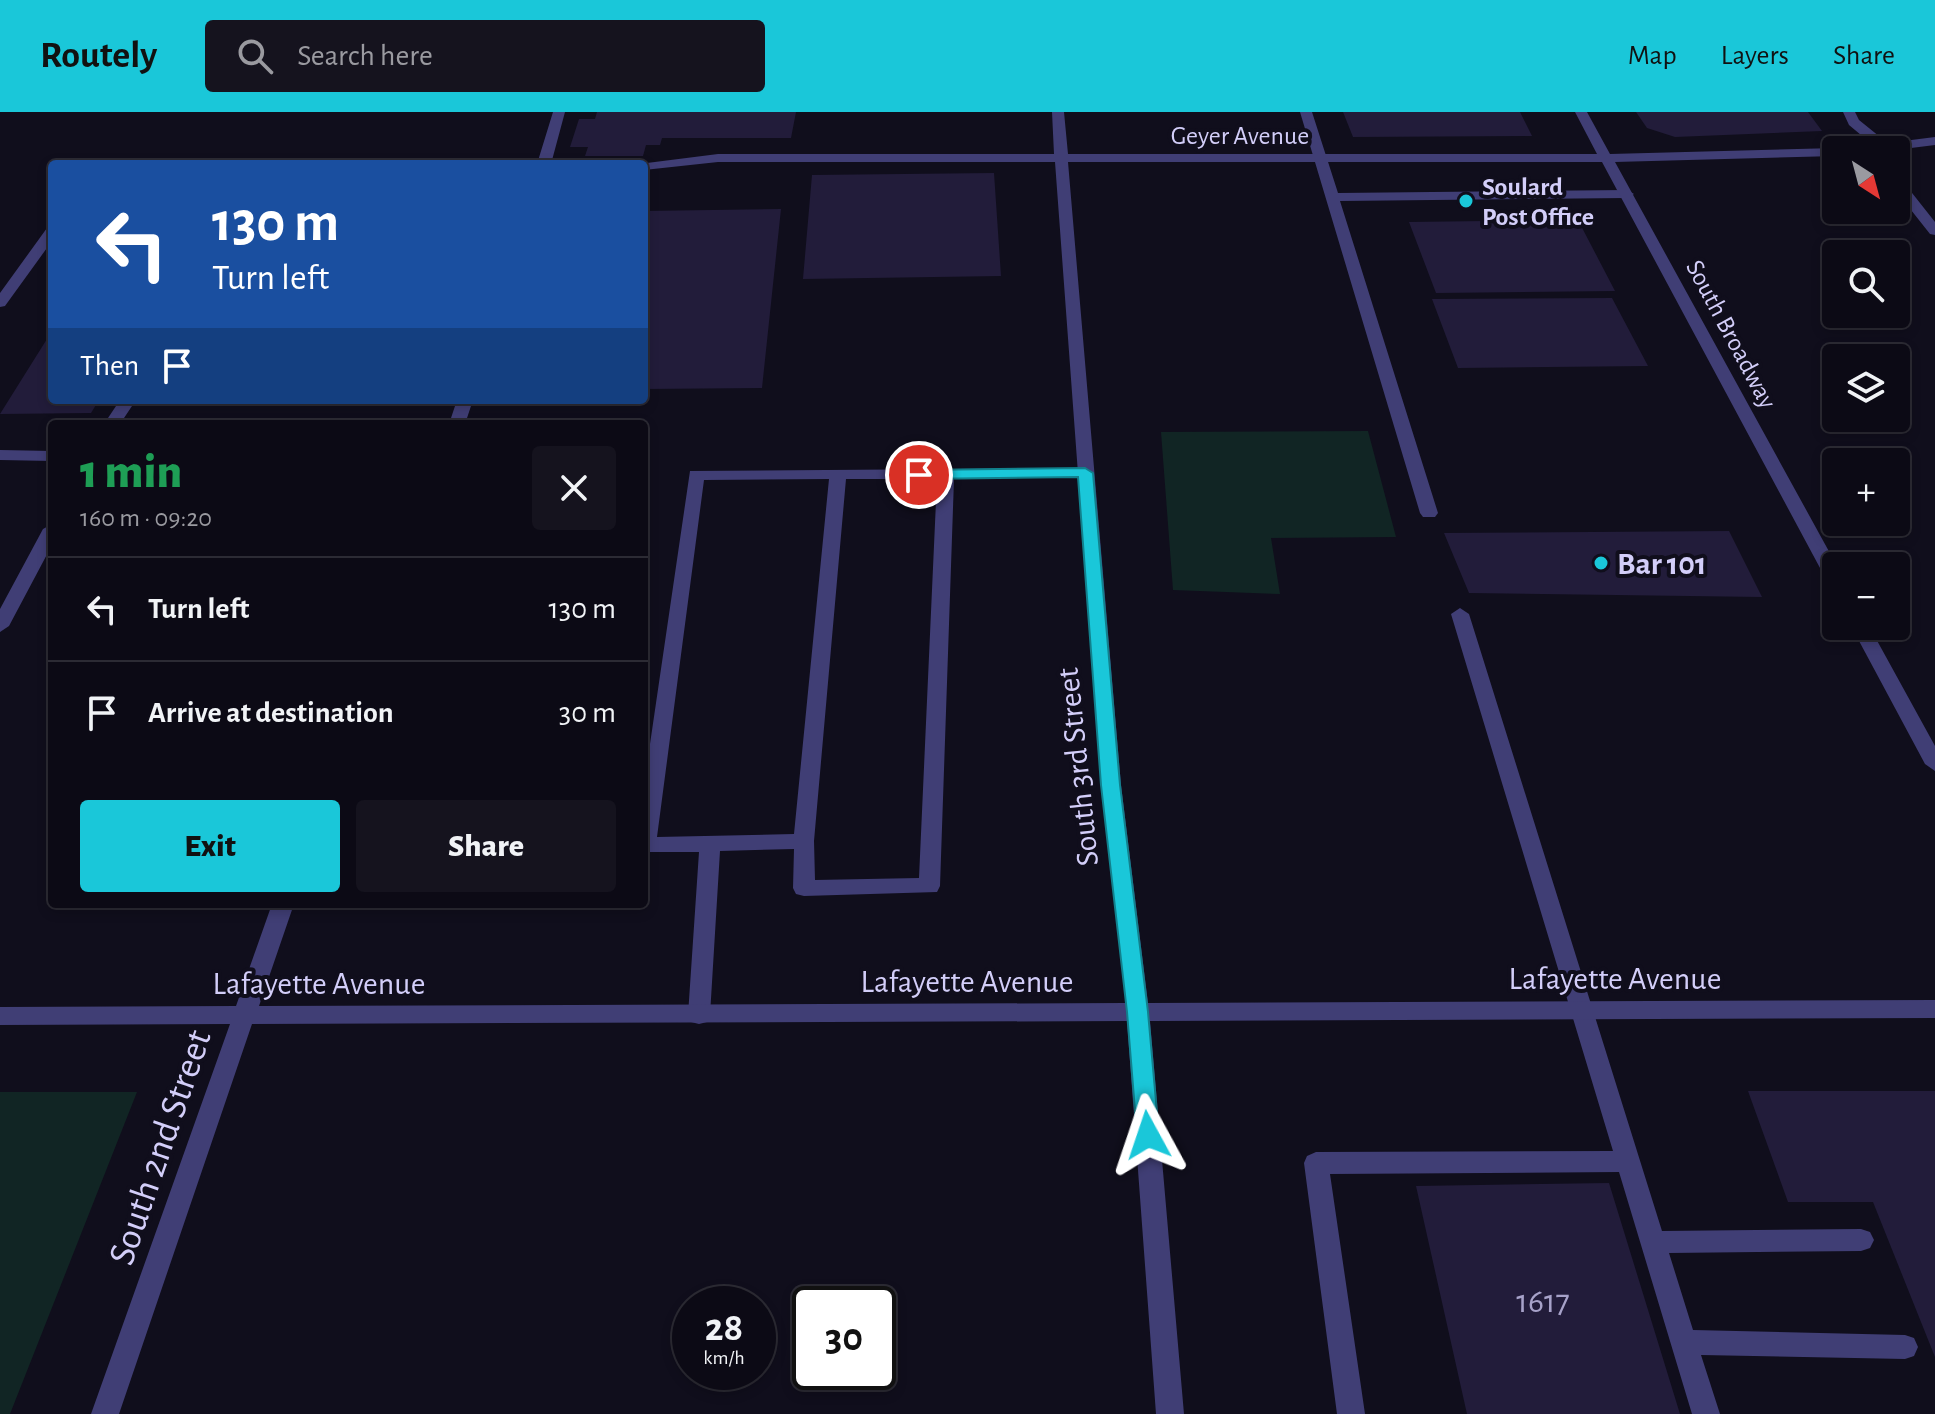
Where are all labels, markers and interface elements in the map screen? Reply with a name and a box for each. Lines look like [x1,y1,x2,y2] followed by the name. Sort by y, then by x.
[205,20,765,92] search box
[233,34,277,78] icon: search
[40,37,157,75] text: Routely
[297,41,433,71] text: Search here
[1628,42,1677,70] text: Map
[1721,42,1789,70] text: Layers
[1833,42,1895,70] text: Share
[1171,123,1309,149] street label: Geyer Avenue
[1822,136,1910,224] north arrow
[1822,136,1910,640] map controls
[1482,174,1594,230] place label: Soulard Post Office
[80,192,184,296] icon: left
[1457,192,1475,210] marker: Soulard Post Office
[212,195,339,251] text: 130 m
[1822,240,1910,328] button: search
[1681,256,1781,413] street label: South Broadway
[212,260,329,296] text: Turn left
[155,344,199,388] icon: arrive
[1822,344,1910,432] button: layers
[80,351,139,381] text: Then
[885,441,953,509] pin
[532,446,616,530] button: close
[1822,448,1910,536] button: +
[80,449,182,497] text: 1 min
[897,453,941,497] icon: arrive
[80,505,212,531] text: 160 m · 09:20
[1617,548,1706,580] place label: Bar 101
[1822,552,1910,640] button: −
[1592,554,1610,572] marker: Bar 101
[80,587,124,631] icon: left
[148,594,249,624] text: Turn left
[549,594,616,624] text: 130 m
[1052,666,1104,868] street label: South 3rd Street
[80,691,124,735] icon: arrive
[148,698,394,728] text: Arrive at destination
[559,698,616,728] text: 30 m
[80,800,340,892] button: Exit
[356,800,616,892] button: Share
[1509,963,1721,995] street label: Lafayette Avenue
[861,966,1073,998] street label: Lafayette Avenue
[213,968,425,1000] street label: Lafayette Avenue
[103,1025,219,1270] street label: South 2nd Street
[1106,1093,1190,1177] position arrow
[1516,1285,1570,1319] house number: 1617
[792,1286,896,1390] speed limit sign: 30
[705,1308,743,1348] text: 28
[703,1348,745,1368] text: km/h

